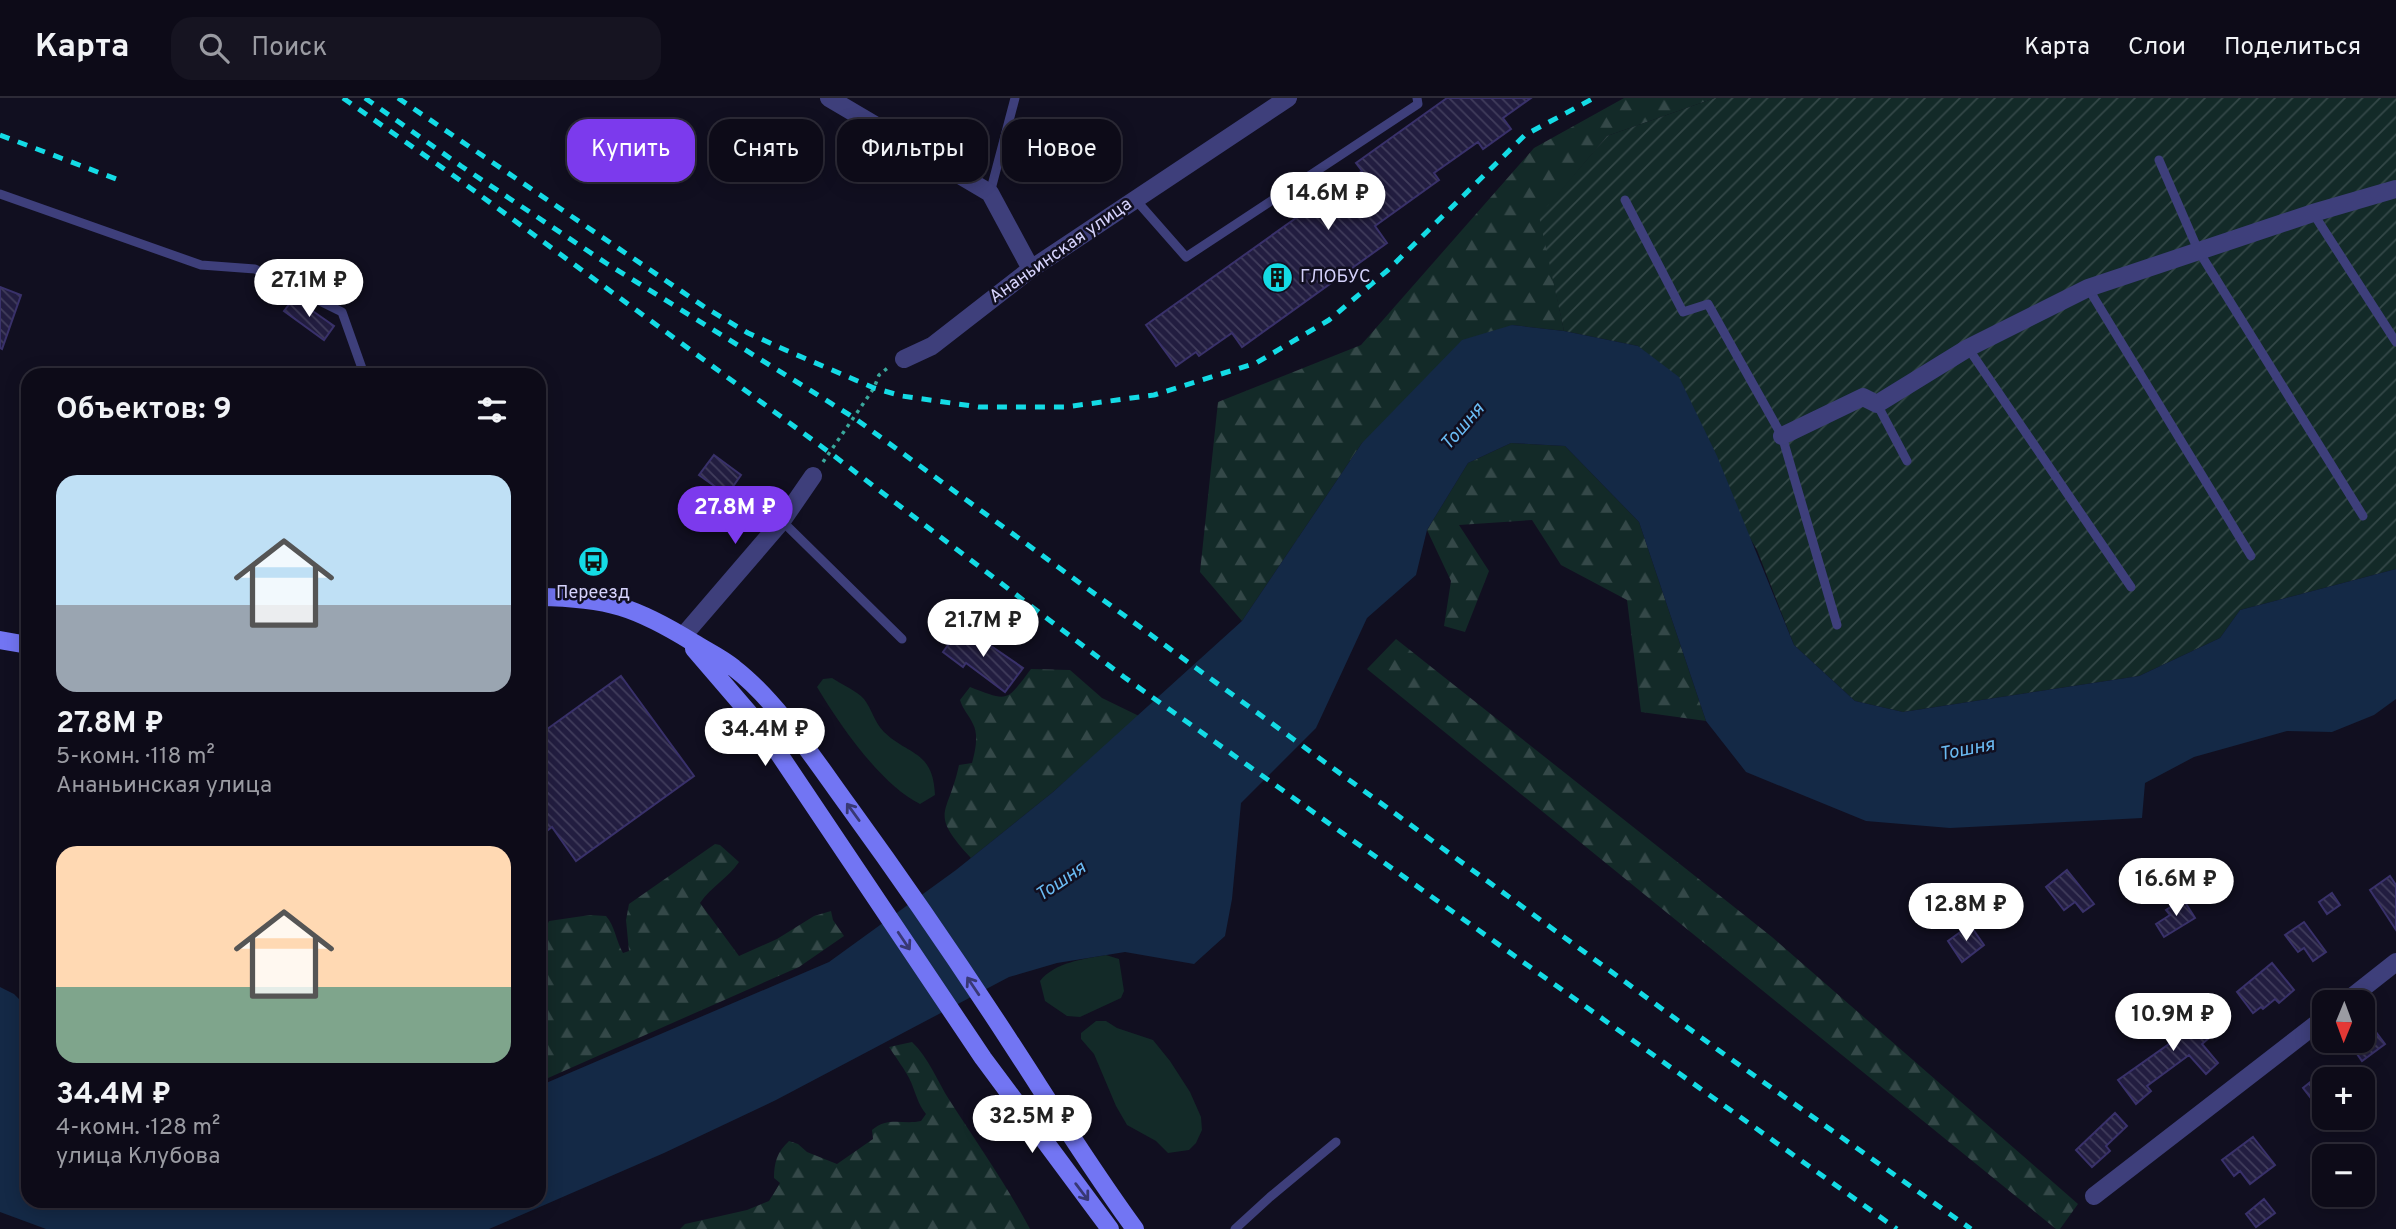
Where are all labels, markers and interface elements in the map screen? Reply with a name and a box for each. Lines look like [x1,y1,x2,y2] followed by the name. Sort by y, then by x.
[171,17,661,80] search box
[35,27,129,69] text: Карта
[195,29,233,67] icon: search
[251,32,327,65] text: Поиск
[2024,33,2090,63] text: Карта
[2128,33,2186,63] text: Слои
[2224,33,2361,63] text: Поделиться
[567,119,695,182] chip: Купить
[709,119,823,182] chip: Снять
[837,119,988,182] chip: Фильтры
[1002,119,1121,182] chip: Новое
[1263,172,1393,232] pin: 14.6M ₽
[1286,180,1370,209] text: 14.6M ₽
[985,193,1137,309] street label: Ананьинская улица
[244,260,374,319] pin: 27.1M ₽
[1260,260,1294,294] building icon: ГЛОБУС
[1300,266,1371,289] place label: ГЛОБУС
[270,267,348,296] text: 27.1M ₽
[473,391,511,429] icon: filters
[56,392,232,429] text: Объектов: 9
[1436,397,1491,456] water label: Тошня
[670,486,800,546] pin: 27.8M ₽
[694,494,776,523] text: 27.8M ₽
[221,520,347,646] icon: home
[576,545,610,579] bus stop icon: Переезд
[556,582,630,605] place label: Переезд
[918,600,1048,659] pin: 21.7M ₽
[944,607,1022,636] text: 21.7M ₽
[56,706,164,743] text: 27.8M ₽
[700,708,830,768] pin: 34.4M ₽
[721,716,809,745] text: 34.4M ₽
[1937,733,1998,767] water label: Тошня
[56,743,215,772] text: 5-комн. · 118 m²
[56,772,272,801] text: Ананьинская улица
[845,804,860,822] one-way arrow
[1031,856,1092,908] water label: Тошня
[2111,858,2241,918] pin: 16.6M ₽
[2135,866,2217,895] text: 16.6M ₽
[1901,884,2031,943] pin: 12.8M ₽
[221,891,347,1017] icon: home
[1925,891,2007,920] text: 12.8M ₽
[897,931,911,951] one-way arrow
[966,977,980,996] one-way arrow
[2312,990,2375,1054] north arrow
[2312,990,2375,1207] map controls
[2108,993,2238,1053] pin: 10.9M ₽
[2131,1001,2215,1030] text: 10.9M ₽
[2312,1067,2375,1130] button: +
[56,1077,171,1114] text: 34.4M ₽
[967,1096,1097,1155] pin: 32.5M ₽
[989,1103,1075,1132] text: 32.5M ₽
[56,1114,220,1143] text: 4-комн. · 128 m²
[56,1143,220,1172] text: улица Клубова
[2312,1144,2375,1207] button: −
[1074,1182,1089,1201] one-way arrow

